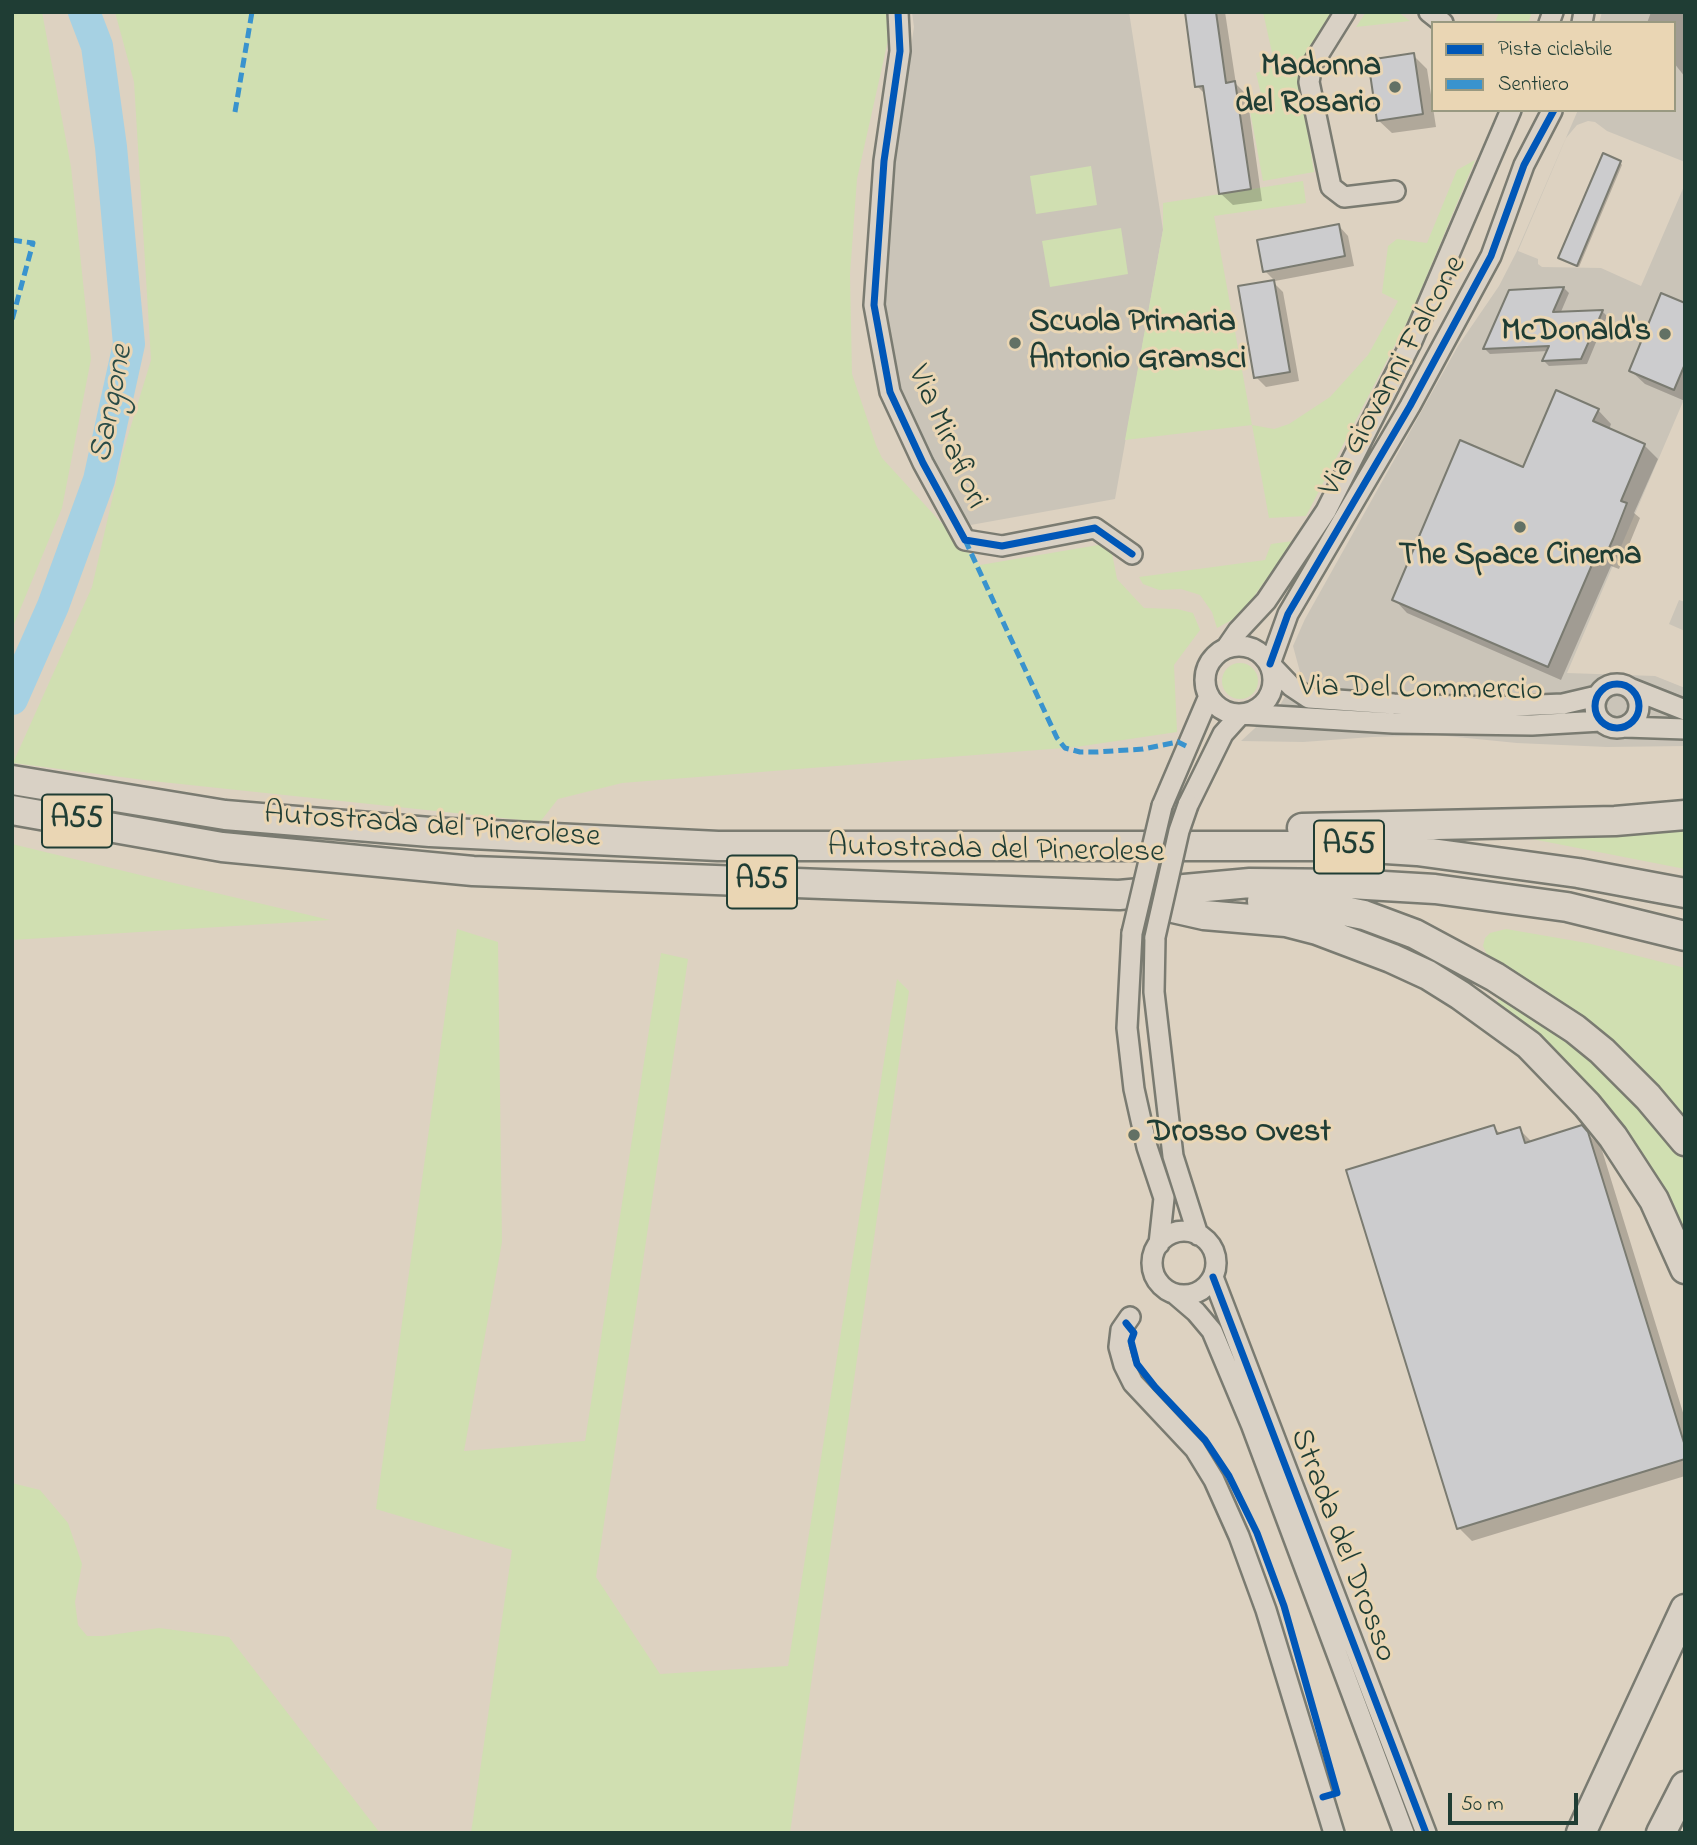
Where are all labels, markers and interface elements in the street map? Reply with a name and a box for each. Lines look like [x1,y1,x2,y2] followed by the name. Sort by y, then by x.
[1431,21,1676,112] legend
[1498,35,1612,65] text: Pista ciclabile
[1235,50,1381,125] place label: Madonna del Rosario
[1498,70,1569,100] text: Sentiero
[1387,79,1403,95] marker: Madonna del Rosario
[1313,250,1477,504] street label: Via Giovanni Falcone
[1029,306,1246,381] place label: Scuola Primaria Antonio Gramsci
[1501,315,1651,353] place label: McDonald's
[1657,326,1673,342] marker: McDonald's
[1007,335,1023,351] marker: Scuola Primaria Antonio Gramsci
[83,342,145,466] water label: Sangone
[896,360,994,516] street label: Via Mirafiori
[1512,519,1528,535] marker: The Space Cinema
[1398,539,1642,577] place label: The Space Cinema
[1299,670,1543,712] street label: Via Del Commercio
[42,794,112,848] road number: A55
[263,797,601,859] street label: Autostrada del Pinerolese
[1314,820,1384,874] road number: A55
[827,830,1165,874] street label: Autostrada del Pinerolese
[727,856,797,908] road number: A55
[1148,1116,1331,1154] place label: Drosso Ovest
[1126,1127,1142,1143] marker: Drosso Ovest
[1279,1424,1403,1668] street label: Strada del Drosso
[1452,1778,1582,1822] scale bar
[1461,1790,1504,1820] text: 50 m

